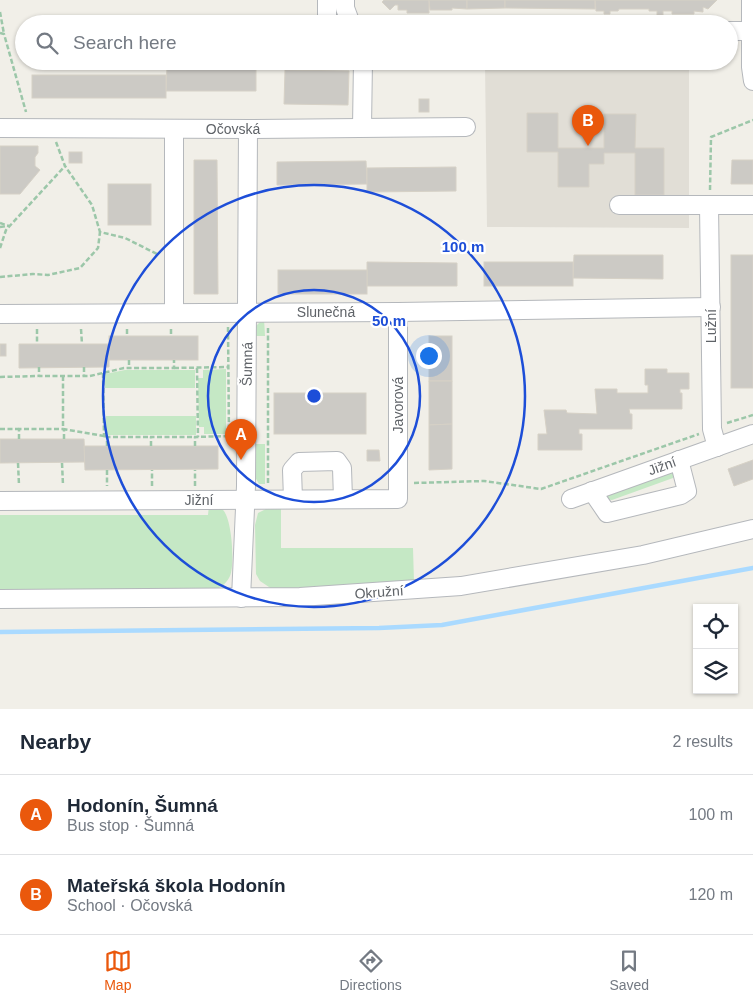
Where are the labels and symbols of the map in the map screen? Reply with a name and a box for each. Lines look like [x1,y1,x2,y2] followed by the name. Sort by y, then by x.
[572,105,604,146] pin: B
[206,121,260,137] street label: Očovská
[442,238,484,255] text: 100 m
[297,304,355,320] street label: Slunečná
[703,309,719,343] street label: Lužní
[372,312,406,329] text: 50 m
[239,341,255,386] street label: Šumná
[416,343,442,369] your location
[390,376,406,433] street label: Javorová
[305,387,323,405] centre of rings
[225,419,257,460] pin: A
[646,454,678,478] street label: Jižní
[185,492,213,508] street label: Jižní
[354,582,404,602] street label: Okružní

